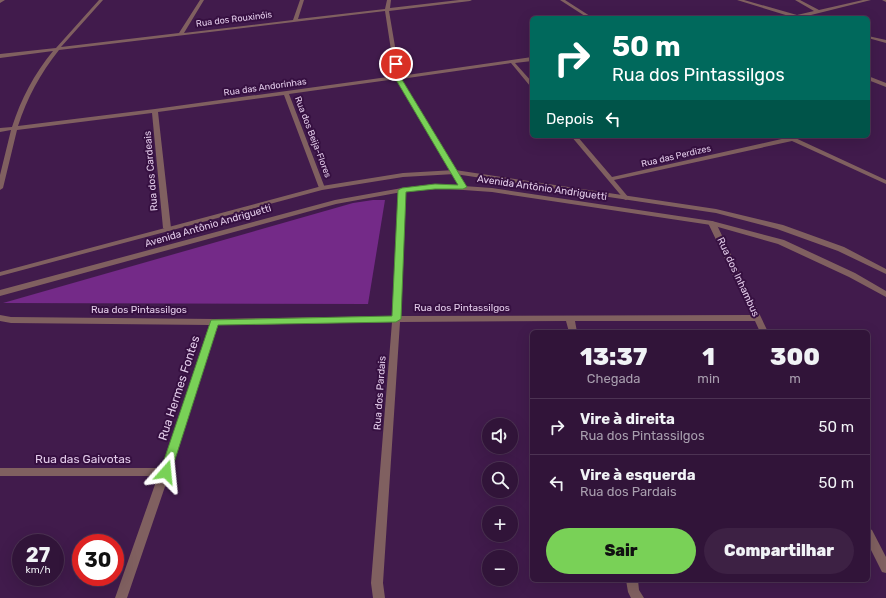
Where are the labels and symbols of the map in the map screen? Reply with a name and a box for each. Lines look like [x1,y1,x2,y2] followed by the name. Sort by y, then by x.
[195,9,273,29] street label: Rua dos Rouxinóis
[379,47,413,81] pin
[223,76,307,98] street label: Rua das Andorinhas
[293,95,333,179] street label: Rua dos Beija-Flores
[142,131,160,211] street label: Rua dos Cardeais
[640,143,712,169] street label: Rua das Perdizes
[476,173,608,203] street label: Avenida Antônio Andriguetti
[143,202,273,250] street label: Avenida Antônio Andriguetti
[714,235,762,319] street label: Rua dos Inhambus
[414,302,510,314] street label: Rua dos Pintassilgos
[91,304,187,316] street label: Rua dos Pintassilgos
[155,334,203,442] street label: Rua Hermes Fontes
[371,356,389,430] street label: Rua dos Pardais
[145,451,187,493] position arrow
[35,452,131,466] street label: Rua das Gaivotas
[72,534,124,586] speed limit sign: 30

